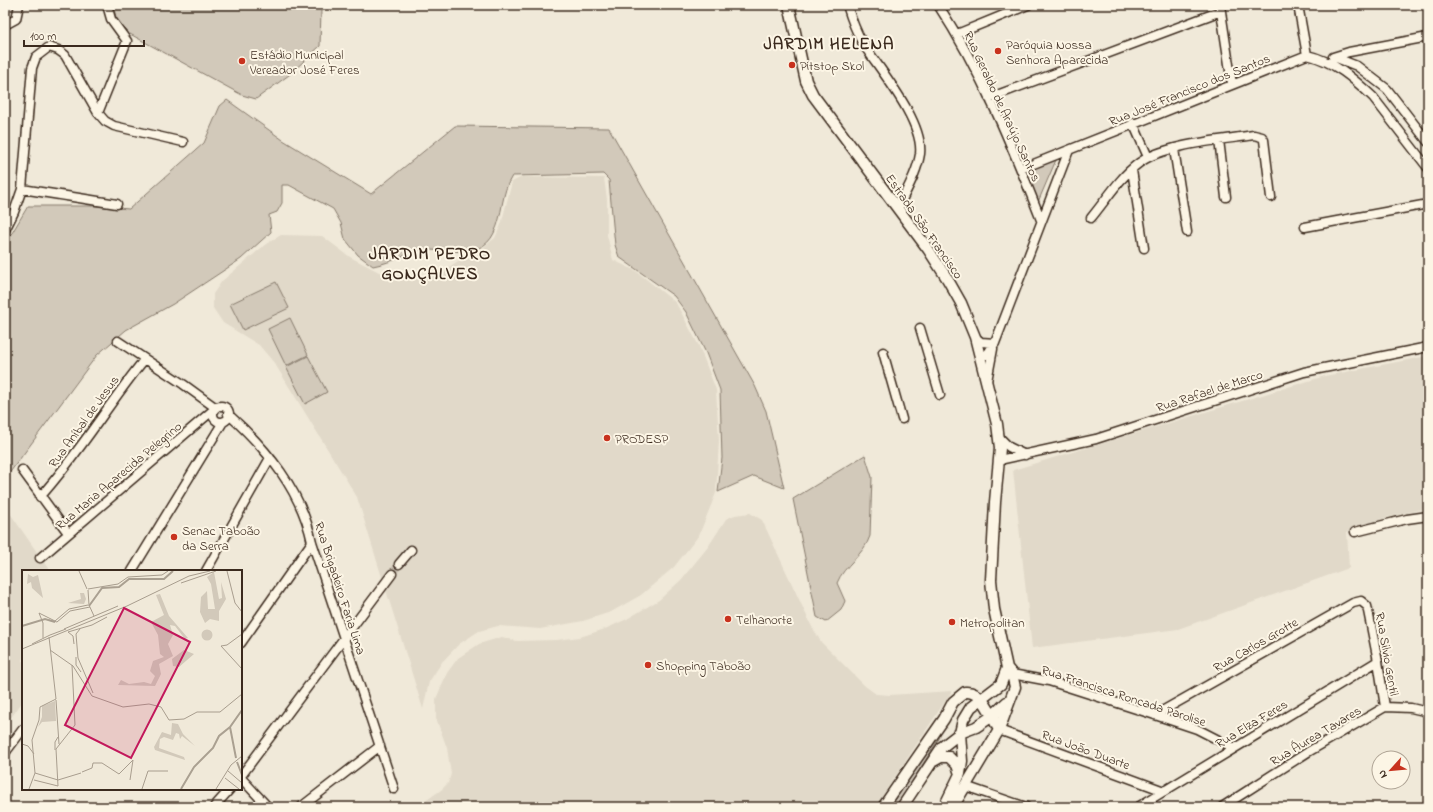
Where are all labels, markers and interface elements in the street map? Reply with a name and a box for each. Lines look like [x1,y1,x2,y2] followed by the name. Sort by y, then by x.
[24,22,144,48] scale bar
[30,28,57,46] text: 100 m
[958,28,1045,185] street label: Rua Geraldo de Araújo Santos
[764,32,894,57] district label: JARDIM HELENA
[1006,36,1108,70] place label: Paróquia Nossa Senhora Aparecida
[249,46,360,80] place label: Estádio Municipal Vereador José Feres
[993,46,1003,56] marker: Paróquia Nossa Senhora Aparecida
[1106,49,1273,132] street label: Rua José Francisco dos Santos
[237,56,247,66] marker: Estádio Municipal Vereador José Feres
[800,57,864,76] place label: Pitstop Skol
[787,60,797,70] marker: Pitstop Skol
[880,170,967,284] street label: Estrada São Francisco
[369,242,491,287] district label: JARDIM PEDRO GONÇALVES
[1154,365,1266,418] street label: Rua Rafael de Marco
[44,371,124,472] street label: Rua Aníbal de Jesus
[52,417,187,536] street label: Rua Maria Aparecida Pelegrino
[615,430,669,449] place label: PRODESP
[602,433,612,443] marker: PRODESP
[308,520,370,658] street label: Rua Brigadeiro Faria Lima
[182,522,260,556] place label: Senac Taboão da Serra
[169,532,179,542] marker: Senac Taboão da Serra
[22,570,242,790] inset map
[736,611,792,630] place label: Telhanorte
[1370,611,1403,697] street label: Rua Silvio Gentil
[1210,613,1302,677] street label: Rua Carlos Grotte
[723,614,733,624] marker: Telhanorte
[960,614,1025,633] place label: Metropolitan
[947,617,957,627] marker: Metropolitan
[656,657,751,677] place label: Shopping Taboão
[643,660,653,670] marker: Shopping Taboão
[1039,661,1209,732] street label: Rua Francisca Roncada Parolise
[1212,695,1292,753] street label: Rua Elza Feres
[1267,701,1365,771] street label: Rua Áurea Tavares
[1039,726,1132,775] street label: Rua João Duarte
[1371,750,1411,790] north arrow
[1374,767,1392,781] text: N

